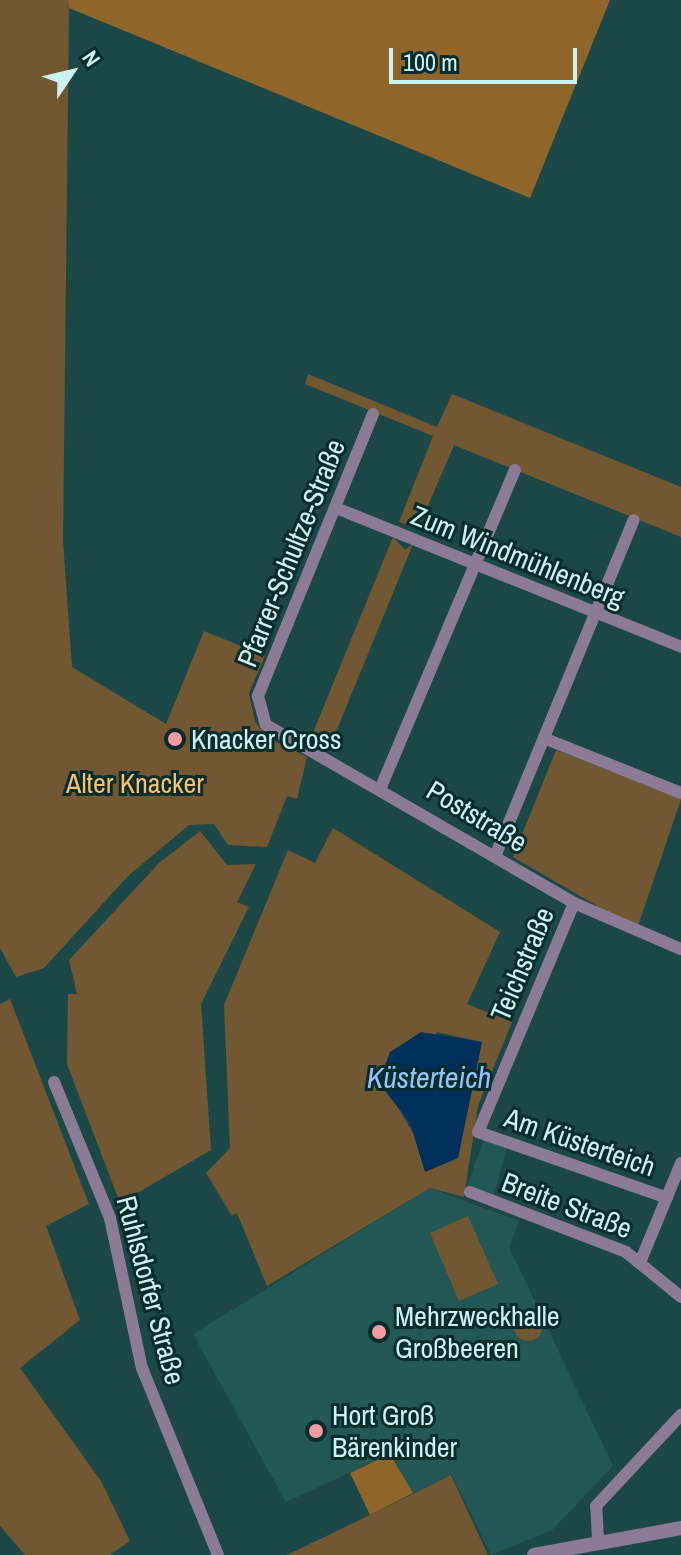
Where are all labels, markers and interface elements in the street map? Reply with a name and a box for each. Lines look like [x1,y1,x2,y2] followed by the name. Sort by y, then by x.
[32,32,112,112] north arrow
[393,32,581,82] scale bar
[76,44,108,72] text: N
[403,46,458,78] text: 100 m
[230,434,352,672] street label: Pfarrer-Schultze-Straße
[406,498,630,614] street label: Zum Windmühlenberg
[191,722,342,756] place label: Knacker Cross
[166,730,184,748] marker: Knacker Cross
[66,766,204,800] park label: Alter Knacker
[421,773,533,859] street label: Poststraße
[483,902,561,1026] street label: Teichstraße
[367,1059,491,1095] water label: Küsterteich
[500,1101,660,1183] street label: Am Küsterteich
[497,1165,637,1245] street label: Breite Straße
[110,1192,192,1388] street label: Ruhlsdorfer Straße
[395,1299,560,1365] place label: Mehrzweckhalle Großbeeren
[370,1323,388,1341] marker: Mehrzweckhalle Großbeeren
[332,1398,457,1464] place label: Hort Groß Bärenkinder
[307,1422,325,1440] marker: Hort Groß Bärenkinder

